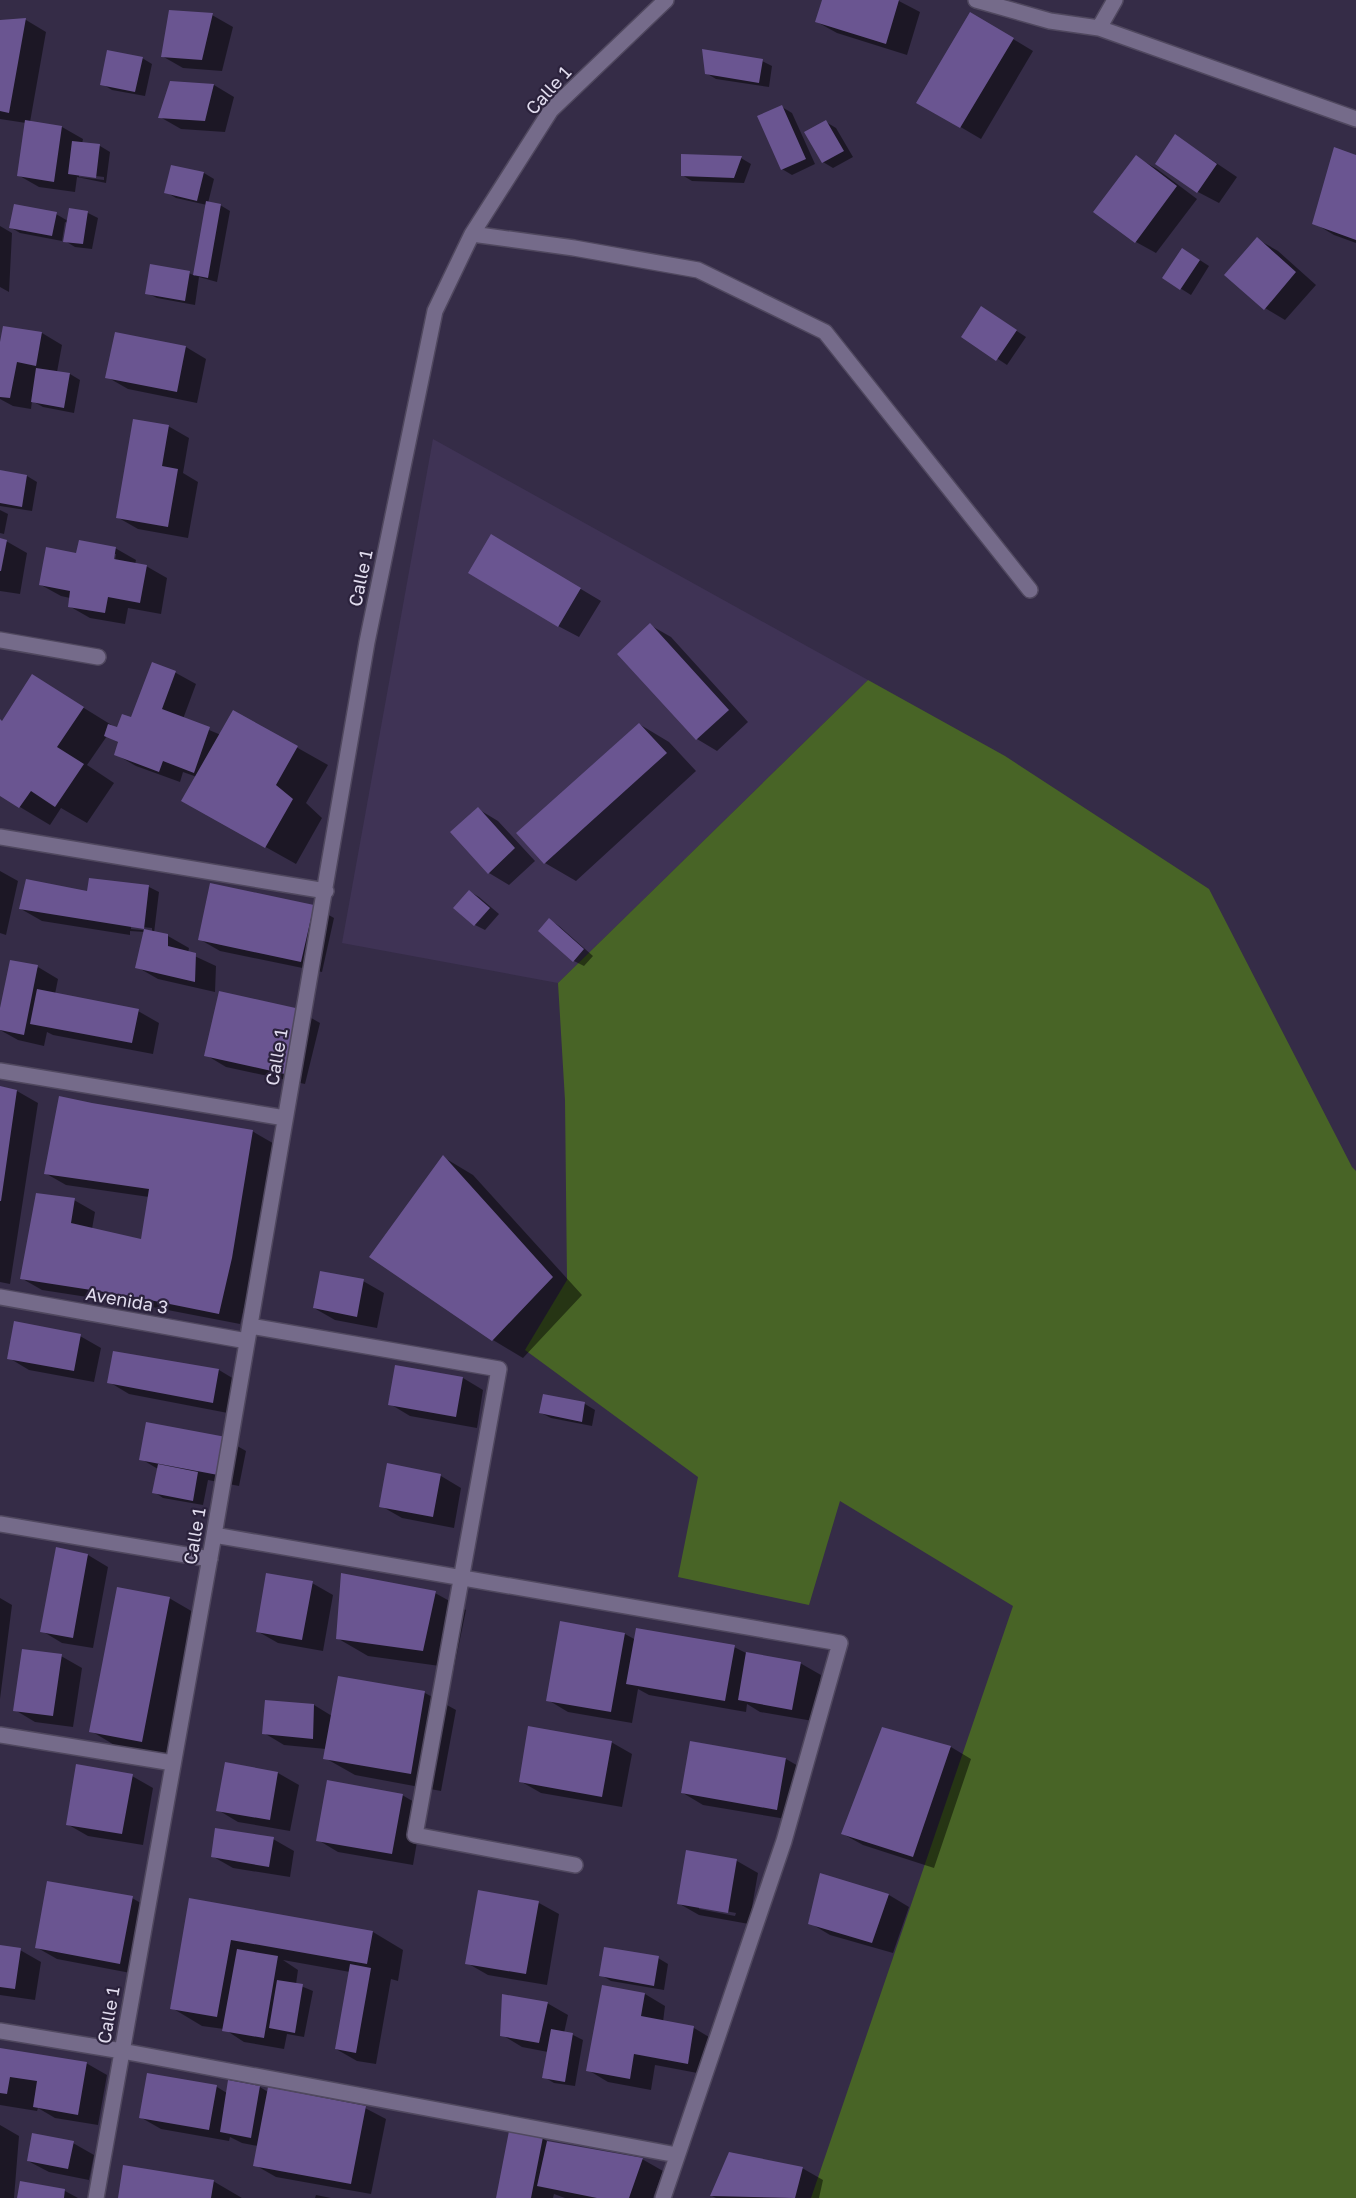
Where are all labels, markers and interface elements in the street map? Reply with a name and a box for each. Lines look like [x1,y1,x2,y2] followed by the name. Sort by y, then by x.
[521,61,576,119] street label: Calle 1
[343,547,377,608] street label: Calle 1
[260,1027,292,1087] street label: Calle 1
[84,1282,170,1318] street label: Avenida 3
[178,1506,210,1566] street label: Calle 1
[92,1985,124,2045] street label: Calle 1

